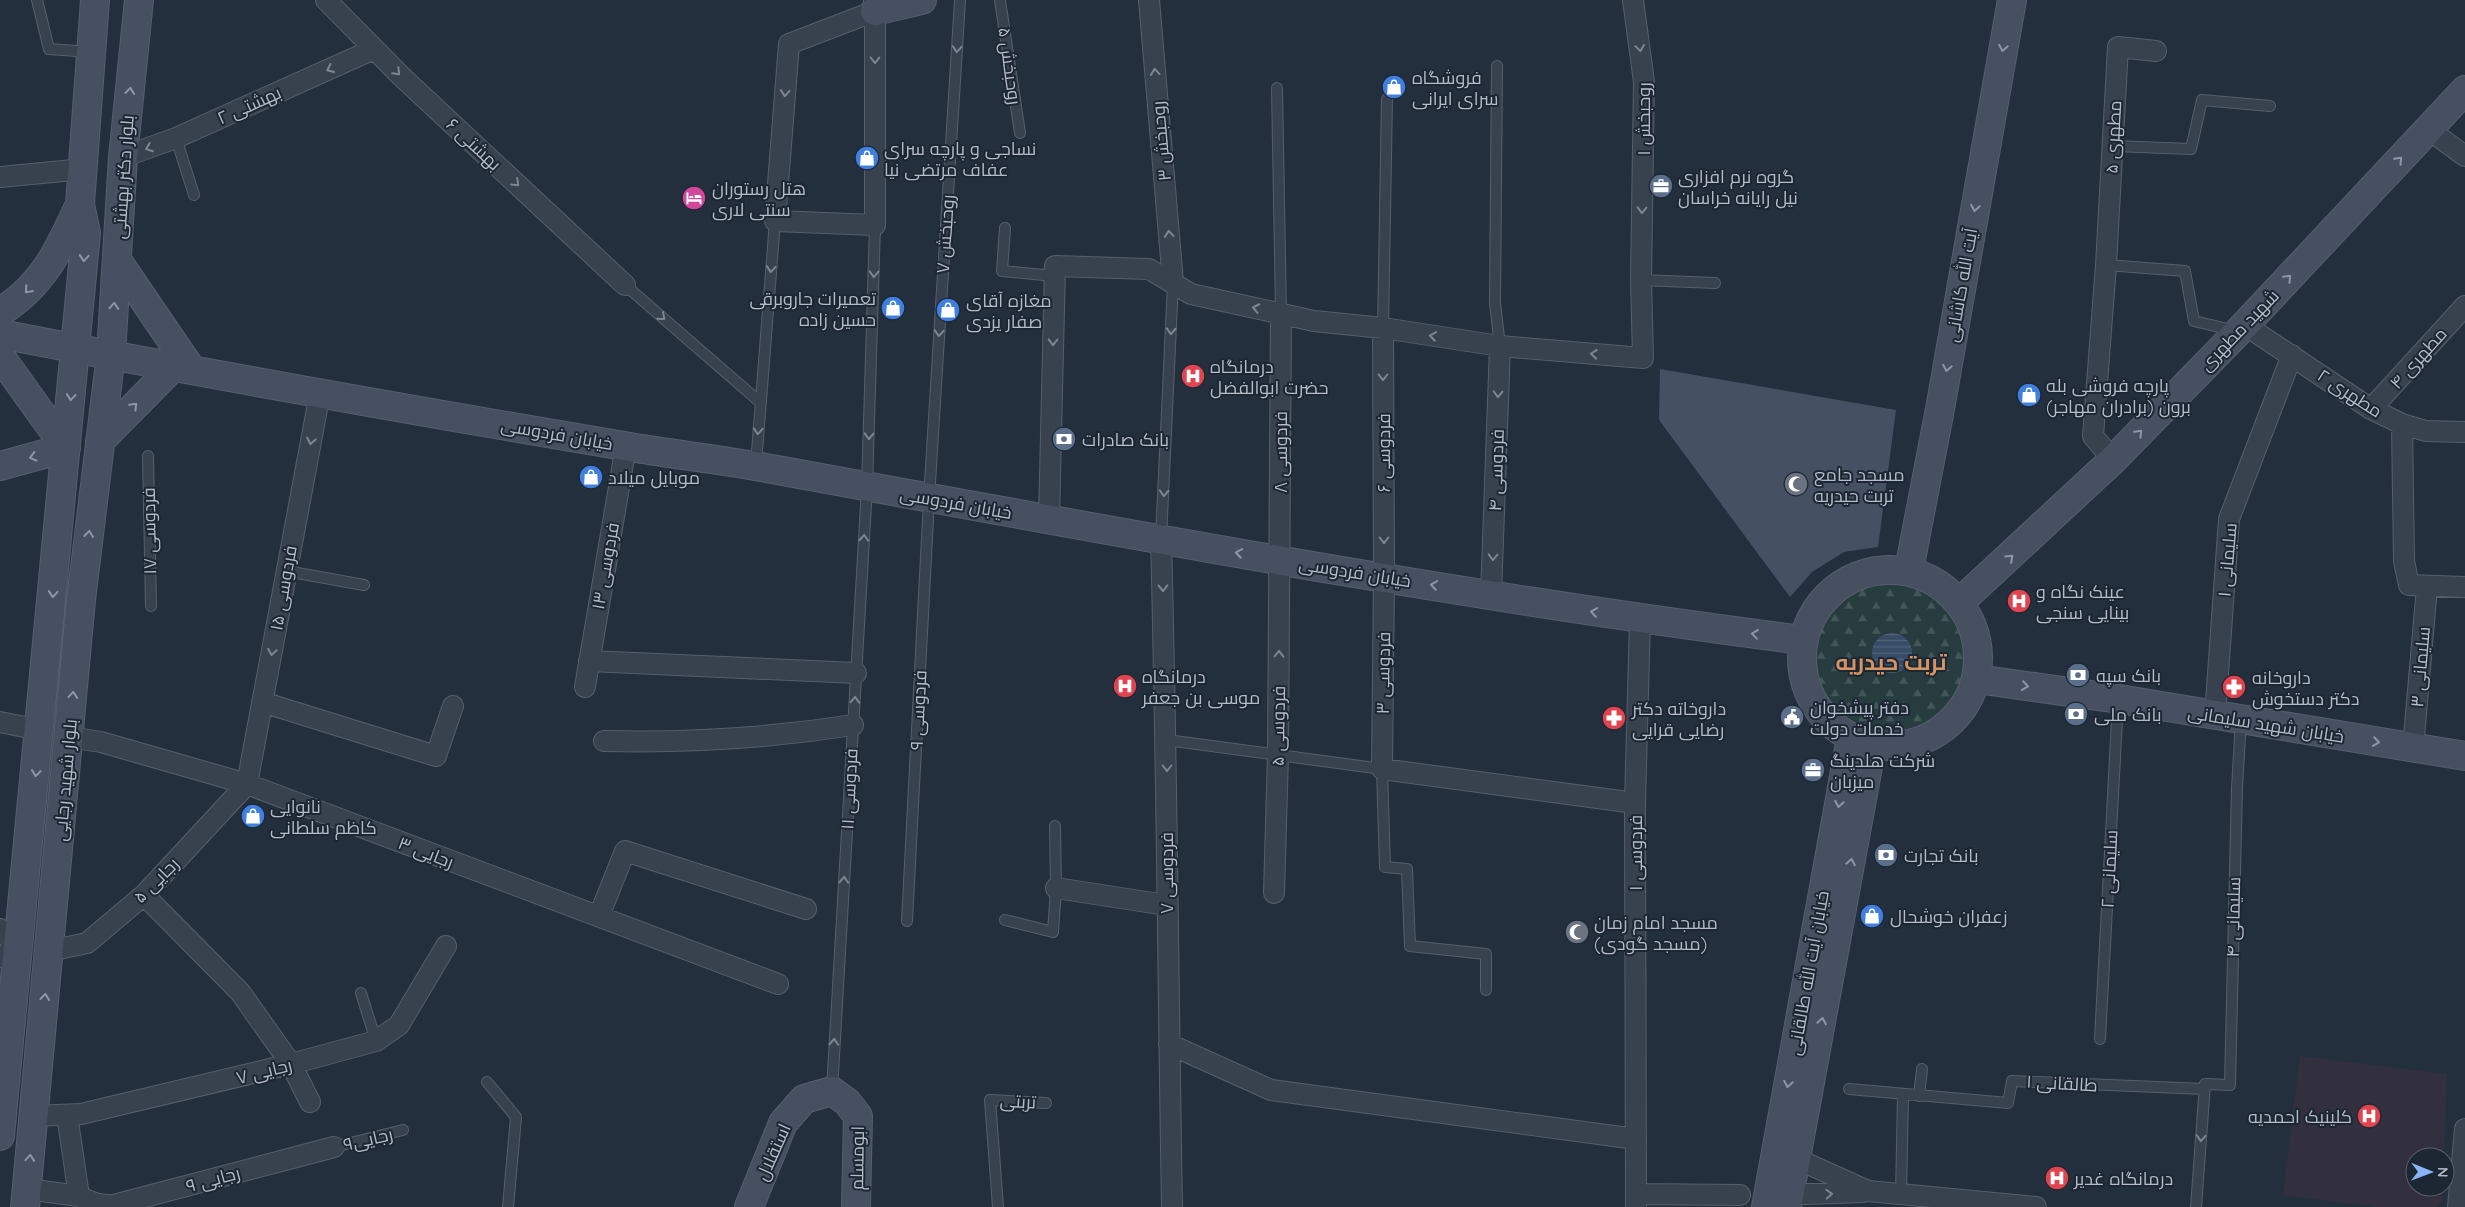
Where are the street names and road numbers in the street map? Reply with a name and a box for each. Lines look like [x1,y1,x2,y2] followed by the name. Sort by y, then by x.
[993,26,1027,106] street label: روحبخش ۵
[213,81,285,129] street label: بهشتی ۲
[1632,82,1655,156] street label: روحبخش ۱
[1146,100,1176,182] street label: روحبخش ۳
[2100,100,2126,174] street label: مطهری ۵
[442,113,506,175] street label: بهشتی ۶
[107,114,139,240] street label: بلوار دکتر بهشتی
[931,194,959,274] street label: روحبخش ۷
[1940,226,1982,344] street label: آیت الله کاشانی
[2194,284,2284,376] street label: شهید مطهری
[2384,322,2452,394] street label: مطهری ۴
[2313,364,2387,422] street label: مطهری ۲
[1269,411,1292,493] street label: فردوسی ۸
[499,413,615,455] street label: خیابان فردوسی
[1372,413,1395,493] street label: فردوسی ۶
[1483,428,1509,512] street label: فردوسی ۴
[898,482,1014,524] street label: خیابان فردوسی
[137,487,161,575] street label: فردوسی ۱۷
[586,521,624,611] street label: فردوسی ۱۳
[2212,522,2242,598] street label: سلیمانی ۱
[264,544,302,632] street label: فردوسی ۱۵
[1297,552,1413,592] street label: خیابان فردوسی
[2405,626,2435,708] street label: سلیمانی ۳
[1371,631,1395,715] street label: فردوسی ۳
[904,670,932,750] street label: فردوسی ۹
[1266,686,1290,766] street label: فردوسی ۵
[2186,700,2346,748] street label: خیابان شهید سلیمانی
[48,718,82,842] street label: بلوار شهید رجایی
[835,748,863,830] street label: فردوسی ۱۱
[1624,815,1647,891] street label: فردوسی ۱
[2095,829,2123,909] street label: سلیمانی ۲
[395,831,457,873] street label: رجایی ۳
[1155,832,1178,914] street label: فردوسی ۷
[128,852,184,908] street label: رجایی ۵
[2221,876,2245,958] street label: سلیمانی ۴
[1782,889,1834,1057] street label: خیابان آیت الله طالقانی
[234,1053,294,1089] street label: رجایی ۷
[2026,1070,2098,1096] street label: طالقانی ۱
[999,1089,1037,1113] street label: تربتی
[750,1120,796,1184] street label: استقلال
[341,1122,395,1156] street label: رجایی۹
[845,1126,870,1190] street label: ابومسلم
[183,1161,243,1197] street label: رجایی ۹

